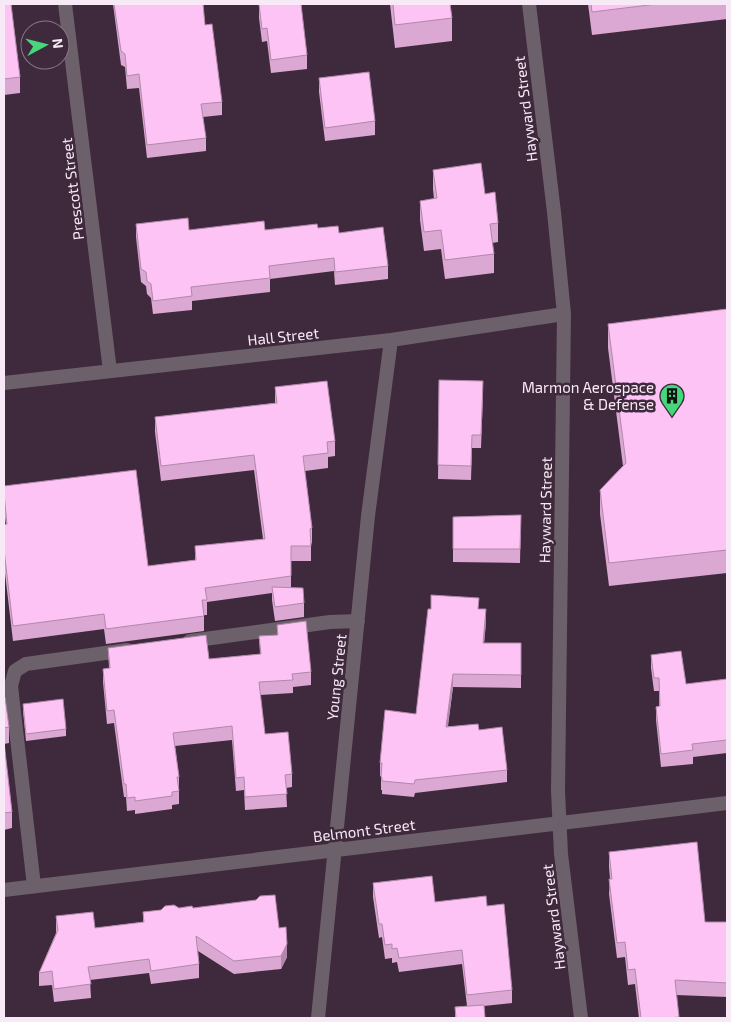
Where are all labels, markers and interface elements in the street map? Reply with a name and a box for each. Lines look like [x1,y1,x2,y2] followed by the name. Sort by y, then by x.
[20,20,70,70] north arrow
[49,37,67,49] text: N
[510,55,540,163] street label: Hayward Street
[57,137,87,241] street label: Prescott Street
[246,323,320,349] street label: Hall Street
[522,378,654,413] place label: Marmon Aerospace & Defense
[659,383,685,417] building icon: Marmon Aerospace & Defense
[535,456,555,563] street label: Hayward Street
[323,633,350,721] street label: Young Street
[312,815,416,845] street label: Belmont Street
[538,863,568,971] street label: Hayward Street

